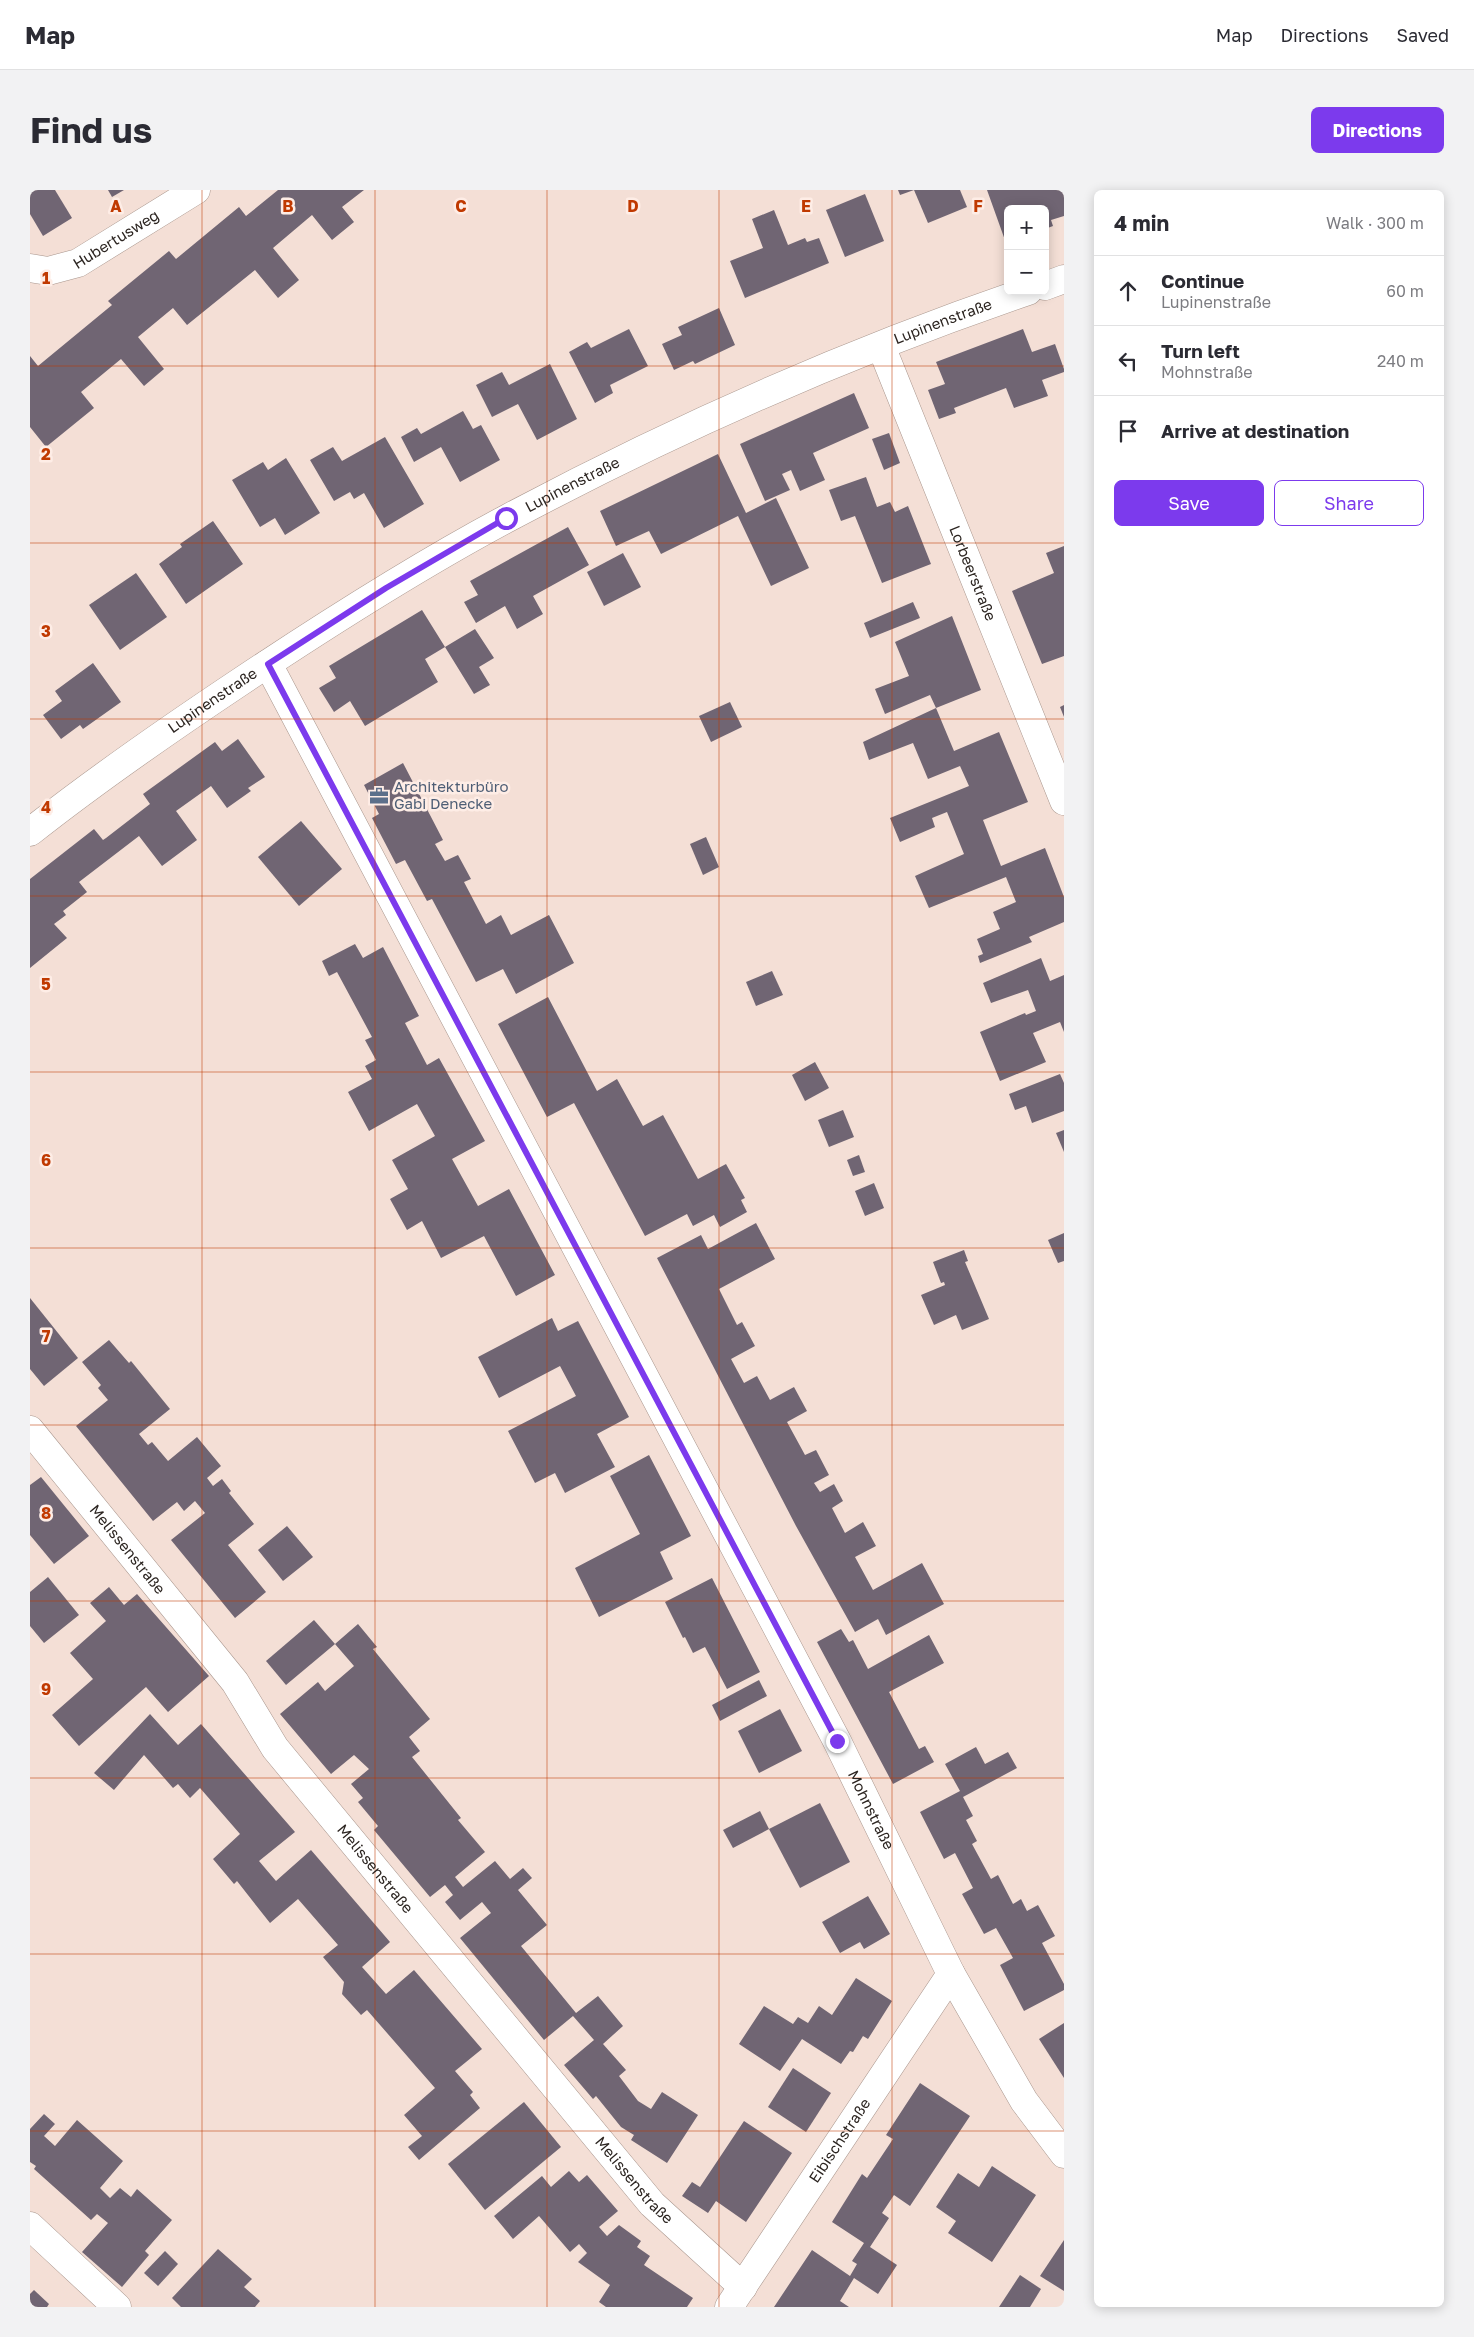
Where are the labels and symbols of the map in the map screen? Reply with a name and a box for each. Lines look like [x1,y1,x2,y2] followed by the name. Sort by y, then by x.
[110,196,122,216] text: A
[282,196,294,216] text: B
[455,196,467,216] text: C
[627,196,639,216] text: D
[801,196,811,216] text: E
[973,196,983,216] text: F
[69,205,162,272] street label: Hubertusweg
[42,268,50,288] text: 1
[891,294,994,347] street label: Lupinenstraße
[41,444,51,464] text: 2
[522,452,622,515] street label: Lupinenstraße
[495,507,518,530] route start
[946,523,1001,624] street label: Lorbeerstraße
[41,621,51,641] text: 3
[164,663,260,736] street label: Lupinenstraße
[394,777,509,812] place label: Architekturbüro Gabi Denecke
[368,785,390,807] office icon: Architekturbüro Gabi Denecke
[41,797,51,817] text: 4
[41,974,51,994] text: 5
[41,1150,51,1170] text: 6
[42,1326,51,1346] text: 7
[86,1501,170,1597] street label: Melissenstraße
[41,1503,51,1523] text: 8
[41,1679,51,1699] text: 9
[826,1730,849,1753] route end
[845,1767,899,1852] street label: Mohnstraße
[334,1820,418,1917] street label: Melissenstraße
[805,2094,874,2186] street label: Eibischstraße
[592,2132,678,2227] street label: Melissenstraße

